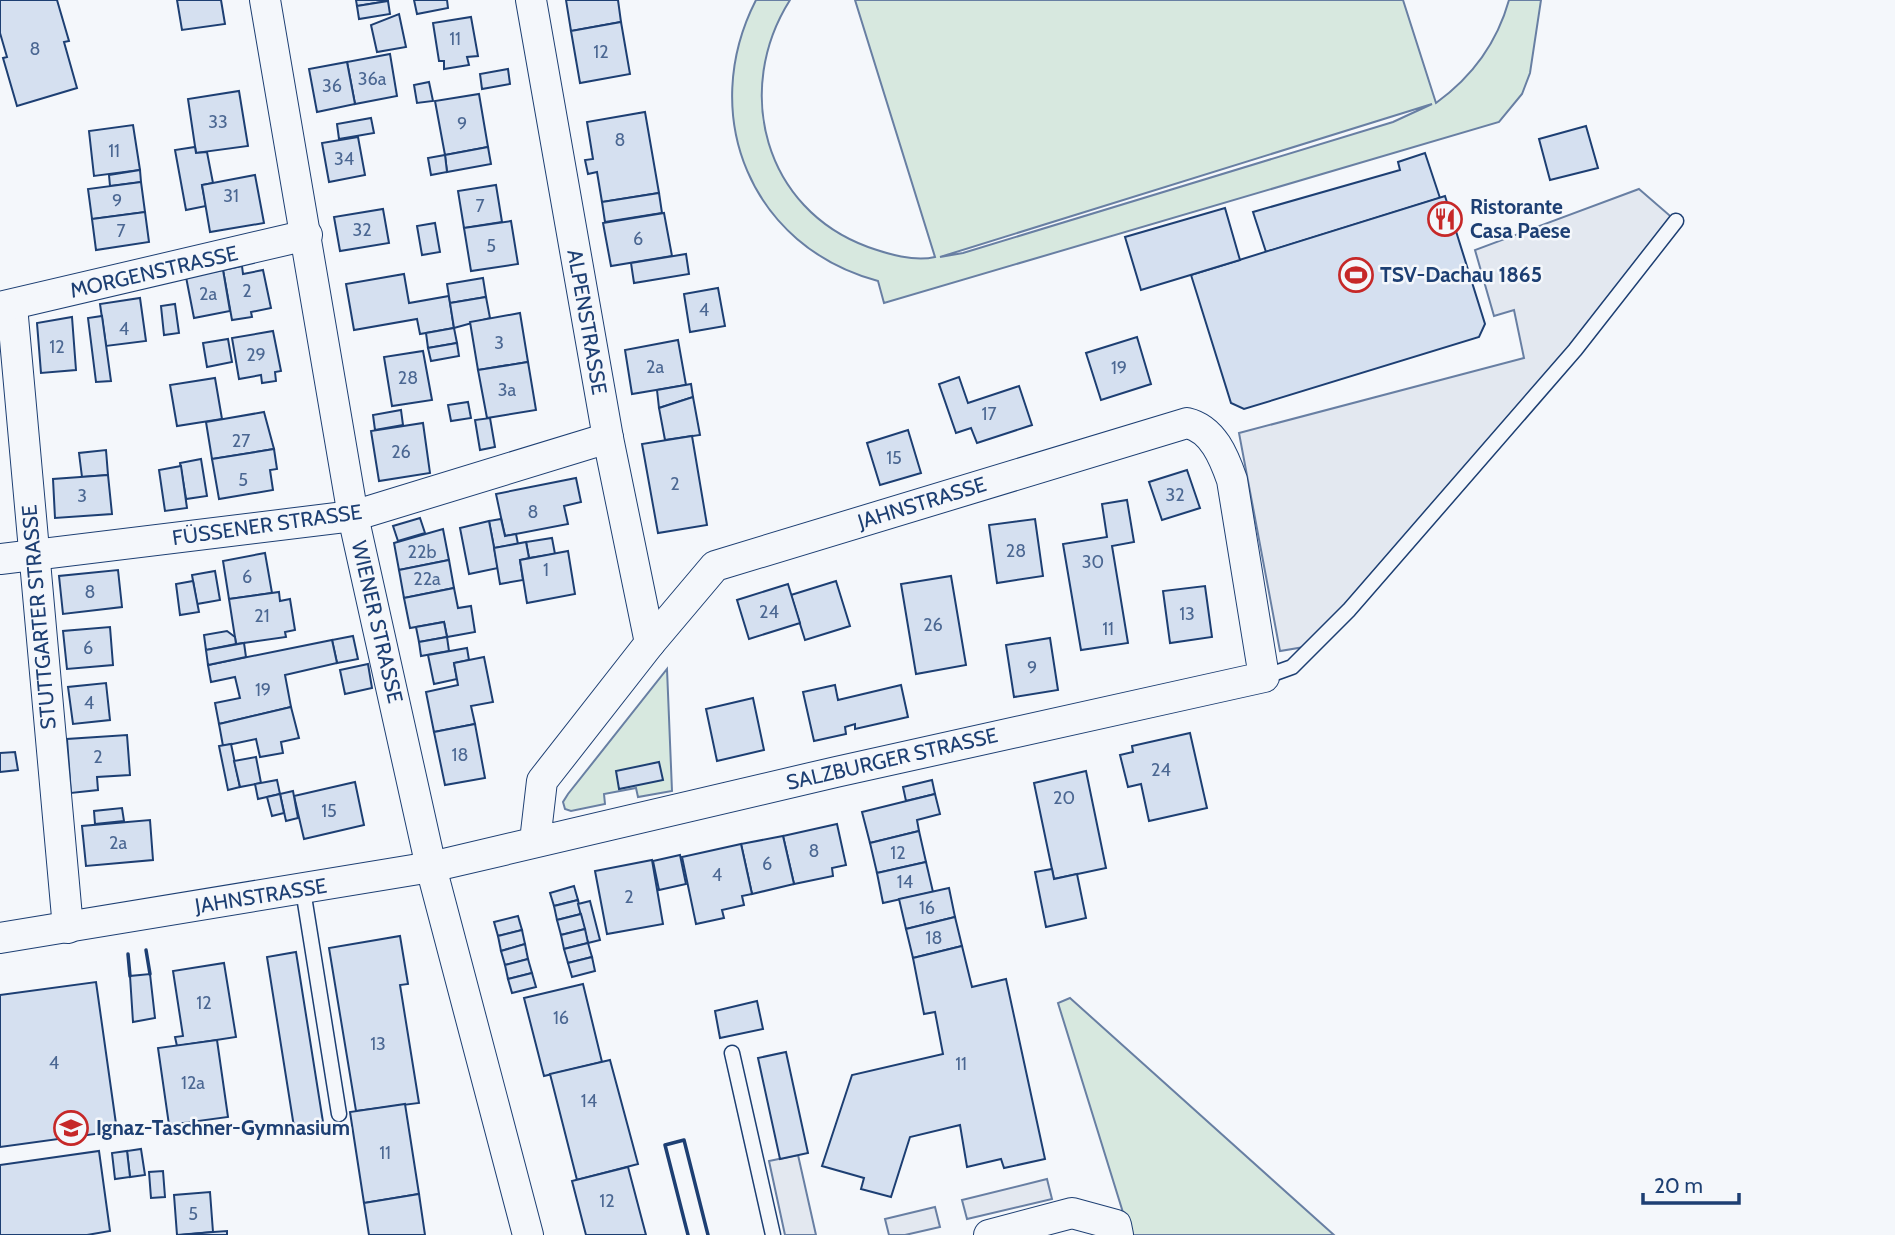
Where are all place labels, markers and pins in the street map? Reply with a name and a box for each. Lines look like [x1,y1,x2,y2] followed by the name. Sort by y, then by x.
[1470,194,1571,243] place label: Ristorante Casa Paese
[1426,200,1464,238] restaurant icon: Ristorante Casa Paese
[1337,256,1375,294] sports icon: TSV-Dachau 1865
[1380,262,1542,287] place label: TSV-Dachau 1865
[52,1109,90,1147] school or university icon: Ignaz-Taschner-Gymnasium
[96,1115,350,1140] place label: Ignaz-Taschner-Gymnasium

